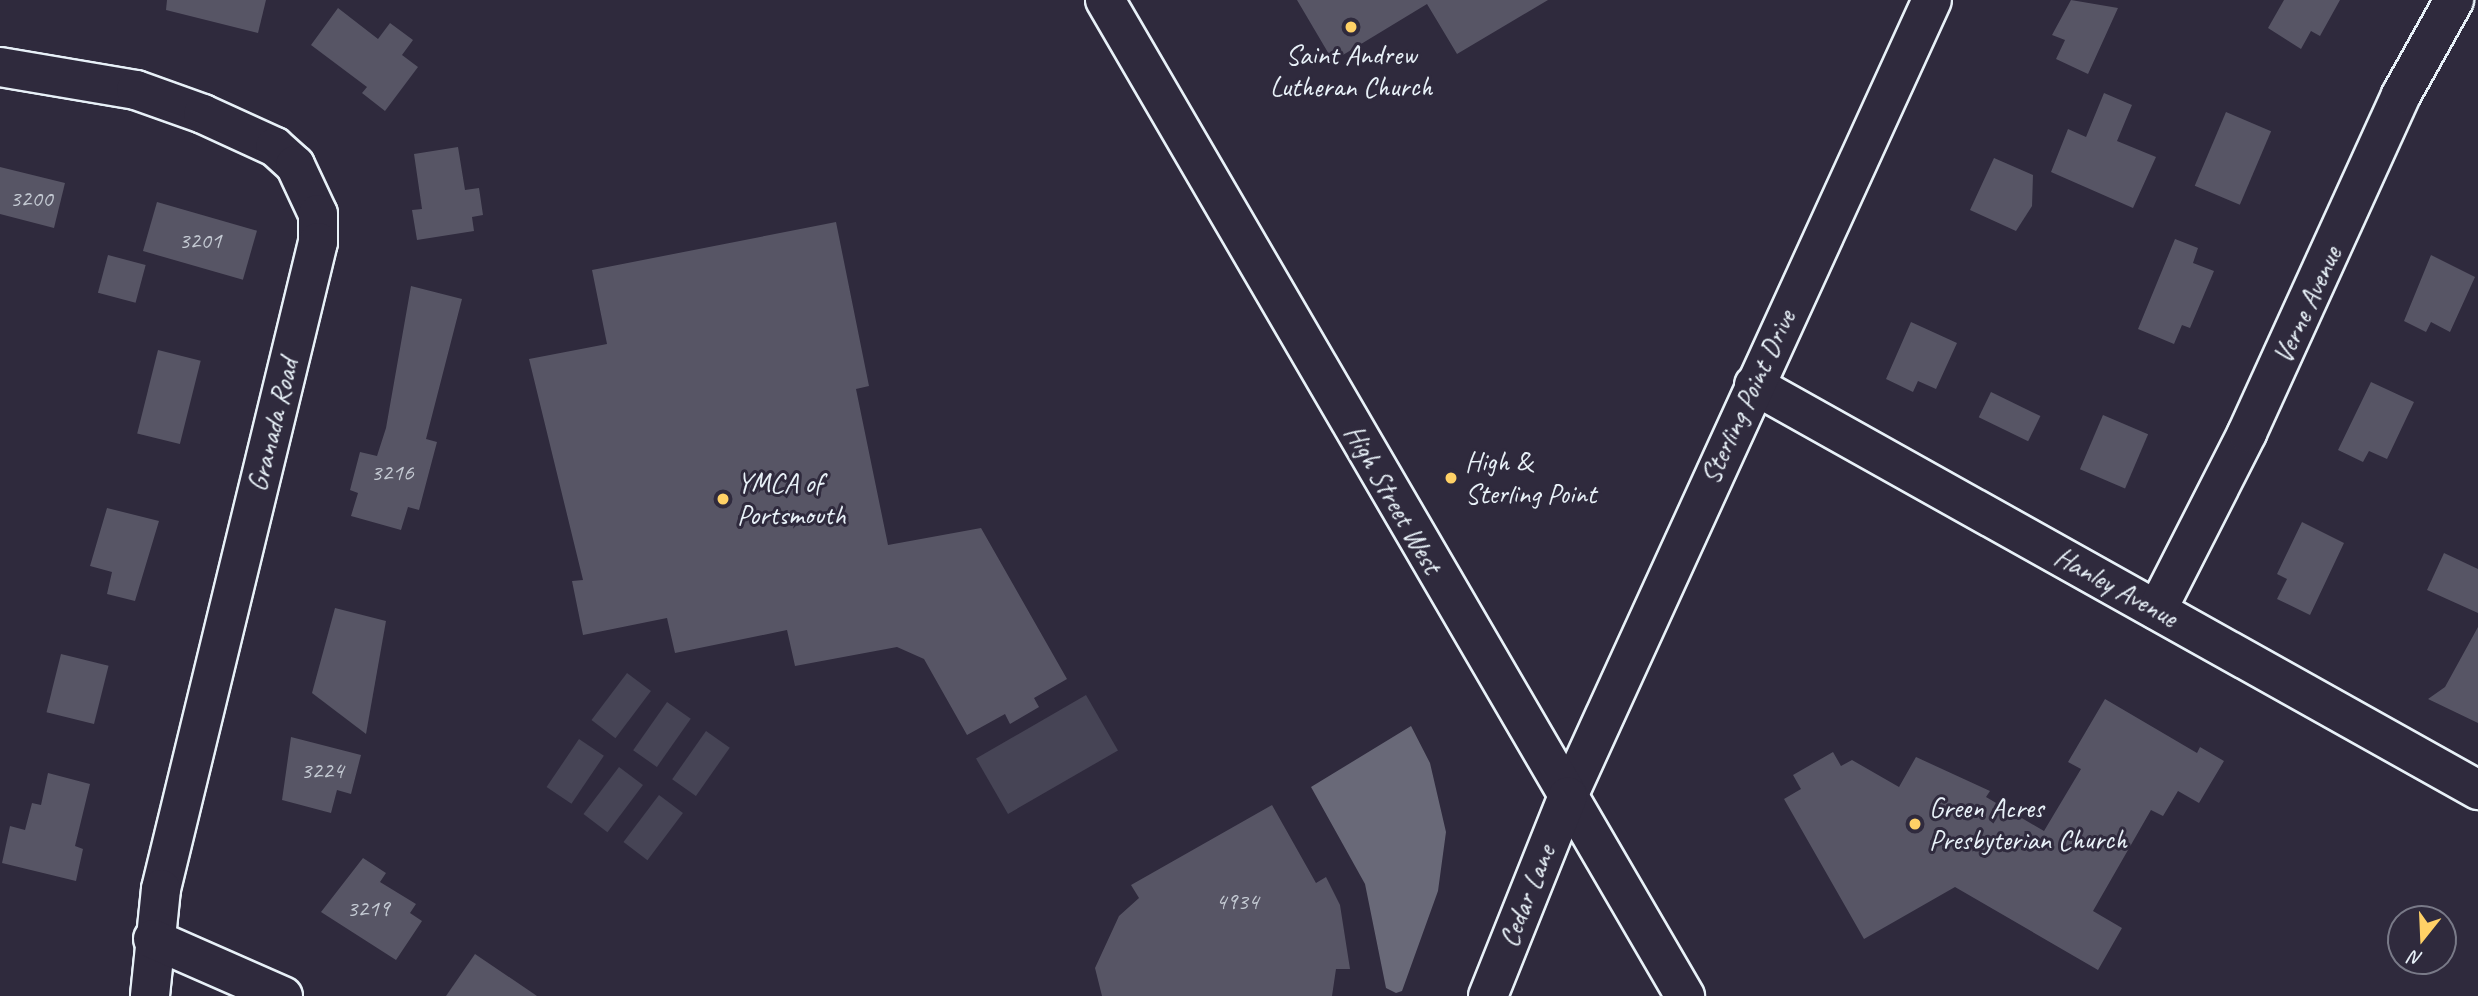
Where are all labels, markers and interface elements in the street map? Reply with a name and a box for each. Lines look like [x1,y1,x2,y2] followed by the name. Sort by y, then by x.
[1343,19,1359,35] marker: Saint Andrew Lutheran Church
[1269,38,1433,104] place label: Saint Andrew Lutheran Church
[9,185,53,213] house number: 3200
[178,227,222,255] house number: 3201
[2265,241,2349,369] street label: Verne Avenue
[1693,305,1803,489] street label: Sterling Point Drive
[240,355,306,495] street label: Granada Road
[1337,418,1449,580] street label: High Street West
[1465,445,1596,511] place label: High & Sterling Point
[370,459,414,487] house number: 3216
[737,466,846,532] place label: YMCA of Portsmouth
[1443,470,1459,486] marker: High & Sterling Point
[715,491,731,507] marker: YMCA of Portsmouth
[2049,540,2183,634] street label: Hanley Avenue
[300,757,344,785] house number: 3224
[1929,791,2128,857] place label: Green Acres Presbyterian Church
[1907,816,1923,832] marker: Green Acres Presbyterian Church
[1491,840,1563,952] street label: Cedar Lane
[1215,888,1259,916] house number: 4934
[346,895,390,923] house number: 3219
[2387,905,2457,975] north arrow
[2407,945,2425,971] text: N

